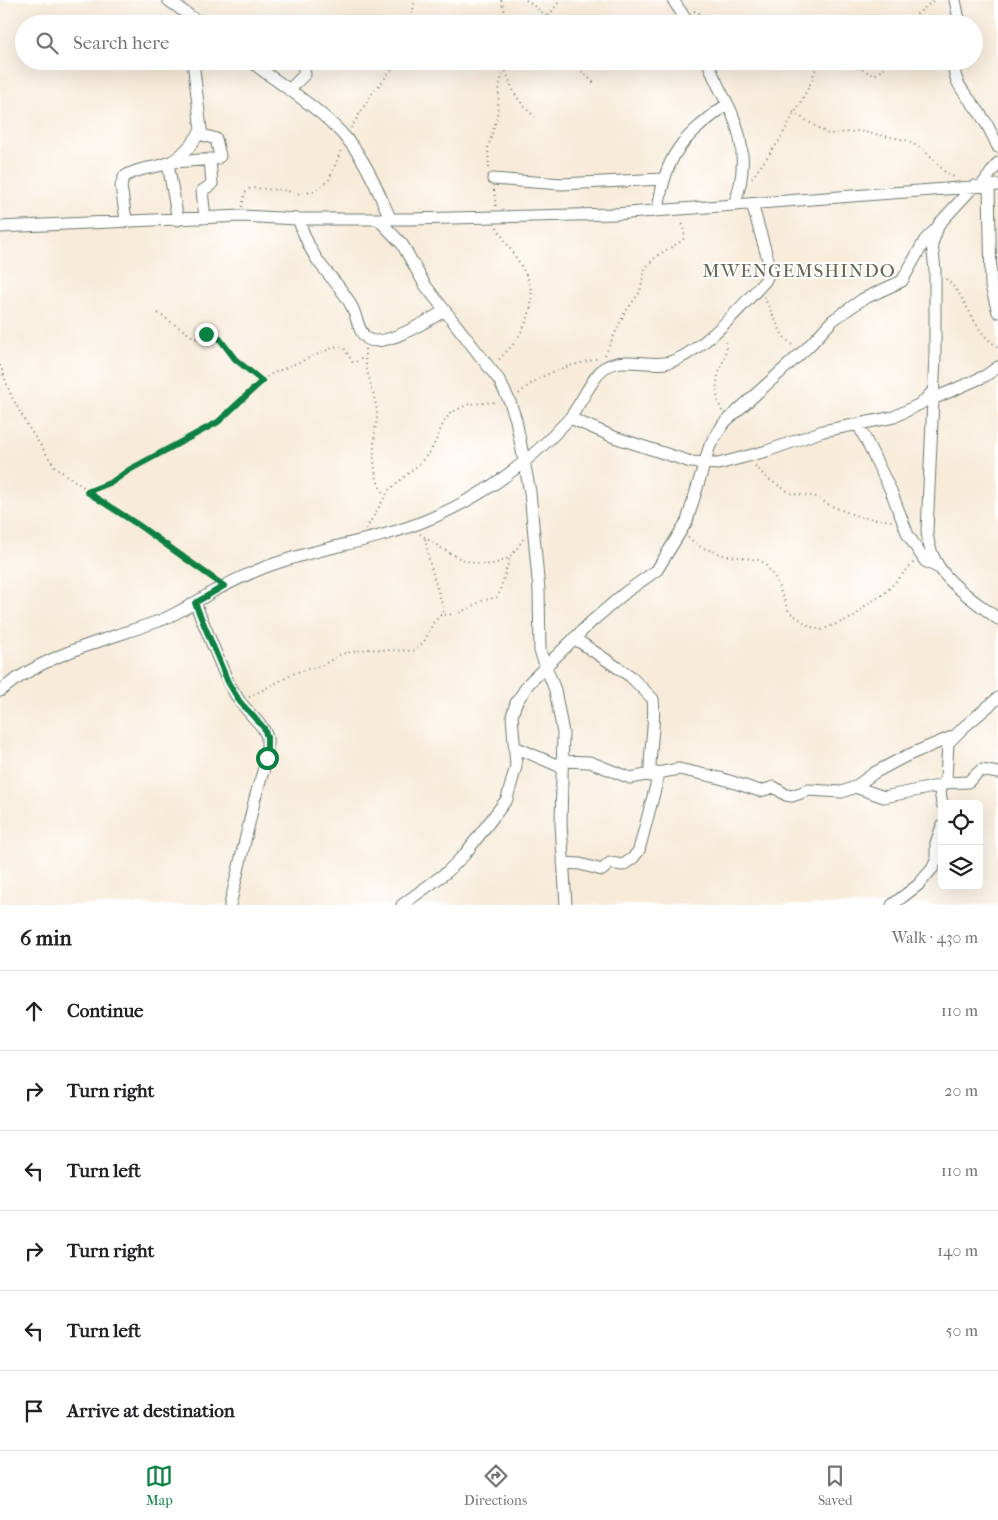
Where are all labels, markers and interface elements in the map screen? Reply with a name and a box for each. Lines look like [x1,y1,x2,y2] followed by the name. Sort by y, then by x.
[15,15,983,70] search box
[33,29,61,57] icon: search
[73,32,169,54] text: Search here
[702,260,896,282] district label: MWENGEMSHINDO
[195,323,218,346] route end
[256,747,279,770] route start
[938,800,983,890] map controls
[938,800,983,845] button: locate
[938,845,983,890] button: layers
[20,926,72,950] text: 6 min
[892,928,978,947] text: Walk · 430 m
[20,997,48,1025] icon: ahead
[67,1000,143,1022] text: Continue
[941,1001,978,1020] text: 110 m
[20,1077,48,1105] icon: right
[67,1080,154,1102] text: Turn right
[944,1081,978,1100] text: 20 m
[20,1157,48,1185] icon: left
[67,1160,141,1182] text: Turn left
[941,1161,978,1180] text: 110 m
[20,1237,48,1265] icon: right
[67,1240,154,1262] text: Turn right
[937,1241,978,1260] text: 140 m
[20,1317,48,1345] icon: left
[67,1320,141,1342] text: Turn left
[946,1321,978,1340] text: 50 m
[20,1397,48,1425] icon: arrive
[67,1400,235,1422] text: Arrive at destination
[145,1462,173,1509] tab: Map
[464,1462,527,1509] tab: Directions
[818,1462,853,1509] tab: Saved

